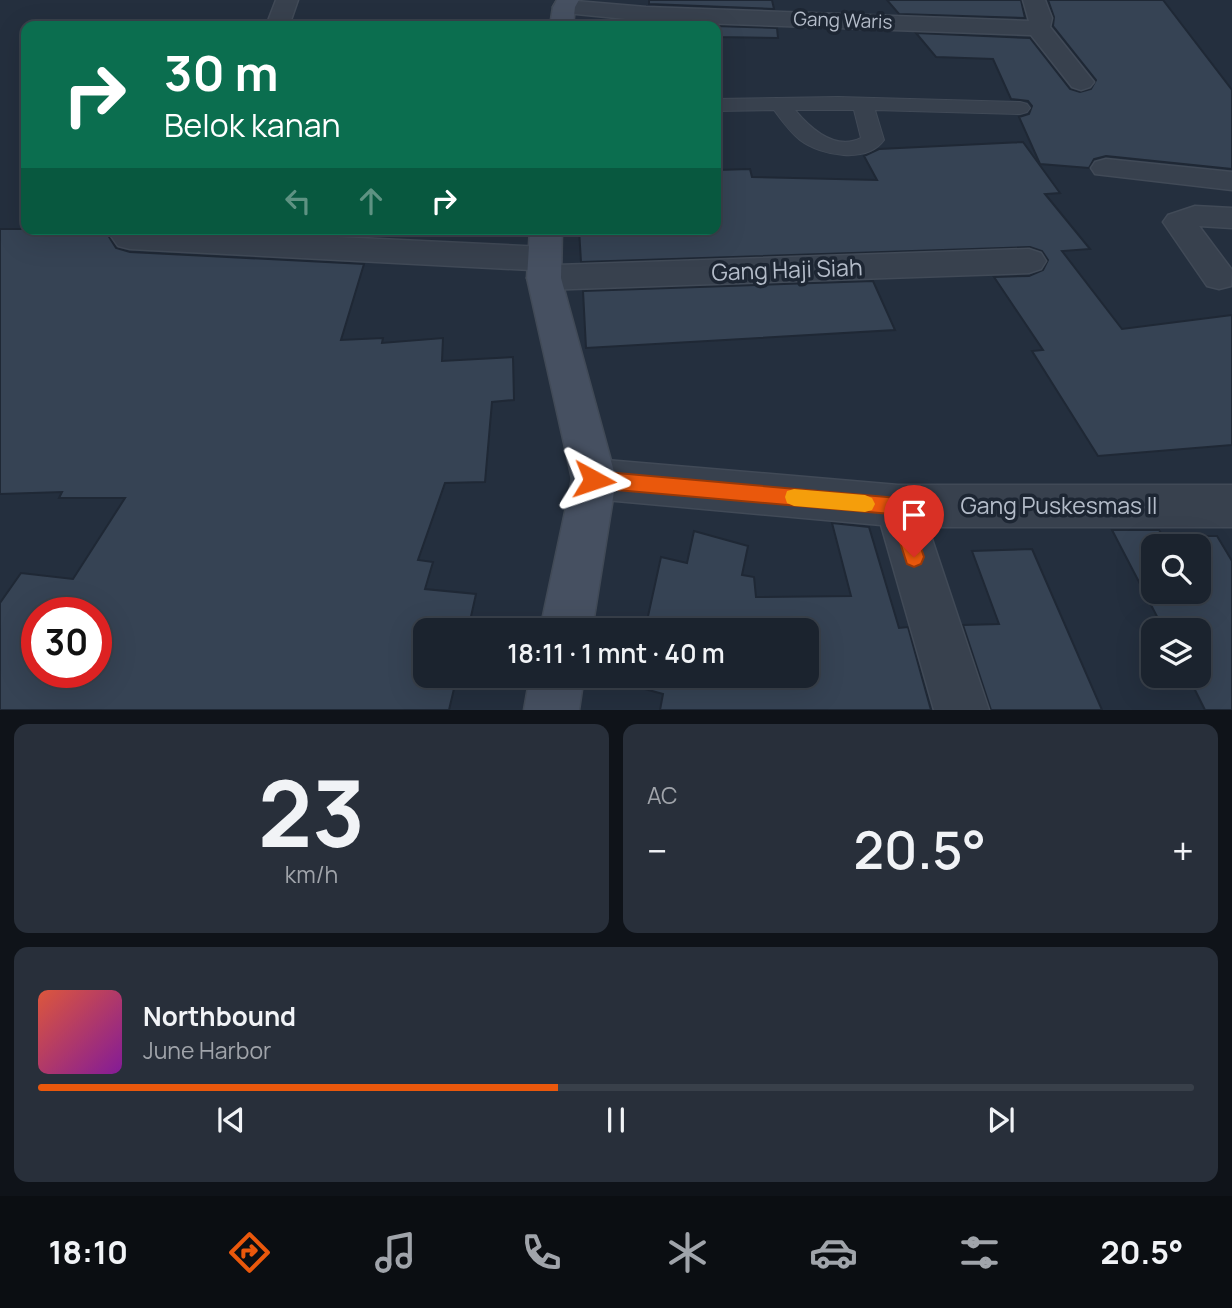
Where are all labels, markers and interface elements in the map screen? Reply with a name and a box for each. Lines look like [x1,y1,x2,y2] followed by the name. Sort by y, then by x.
[793,5,893,35] street label: Gang Waris
[164,39,279,106] text: 30 m
[49,49,140,140] icon: right
[164,103,340,147] text: Belok kanan
[279,182,317,220] icon: left
[352,182,390,220] icon: ahead
[425,182,463,220] icon: right
[711,250,863,288] street label: Gang Haji Siah
[557,443,631,517] position arrow
[884,485,944,557] pin
[961,489,1157,521] street label: Gang Puskesmas II
[895,496,933,534] icon: arrive
[1141,534,1211,688] map controls
[1141,534,1211,604] button: search
[21,597,112,688] speed limit sign: 30
[1141,618,1211,688] button: layers
[507,635,725,671] text: 18:11 · 1 mnt · 40 m
[258,750,365,874] text: 23
[647,779,678,811] text: AC
[854,814,986,885] text: 20.5°
[647,824,668,876] text: −
[1172,824,1194,876] text: +
[285,858,338,890] text: km/h
[143,998,296,1034] text: Northbound
[143,1034,271,1066] text: June Harbor
[212,1101,250,1139] icon: previous
[597,1101,635,1139] icon: pause
[982,1101,1020,1139] icon: next
[225,1228,274,1277] icon: directions
[371,1228,420,1277] icon: music
[517,1228,566,1277] icon: phone
[663,1228,712,1277] icon: climate
[809,1228,858,1277] icon: car
[955,1228,1004,1277] icon: filters
[48,1230,128,1274] text: 18:10
[1100,1230,1183,1274] text: 20.5°

